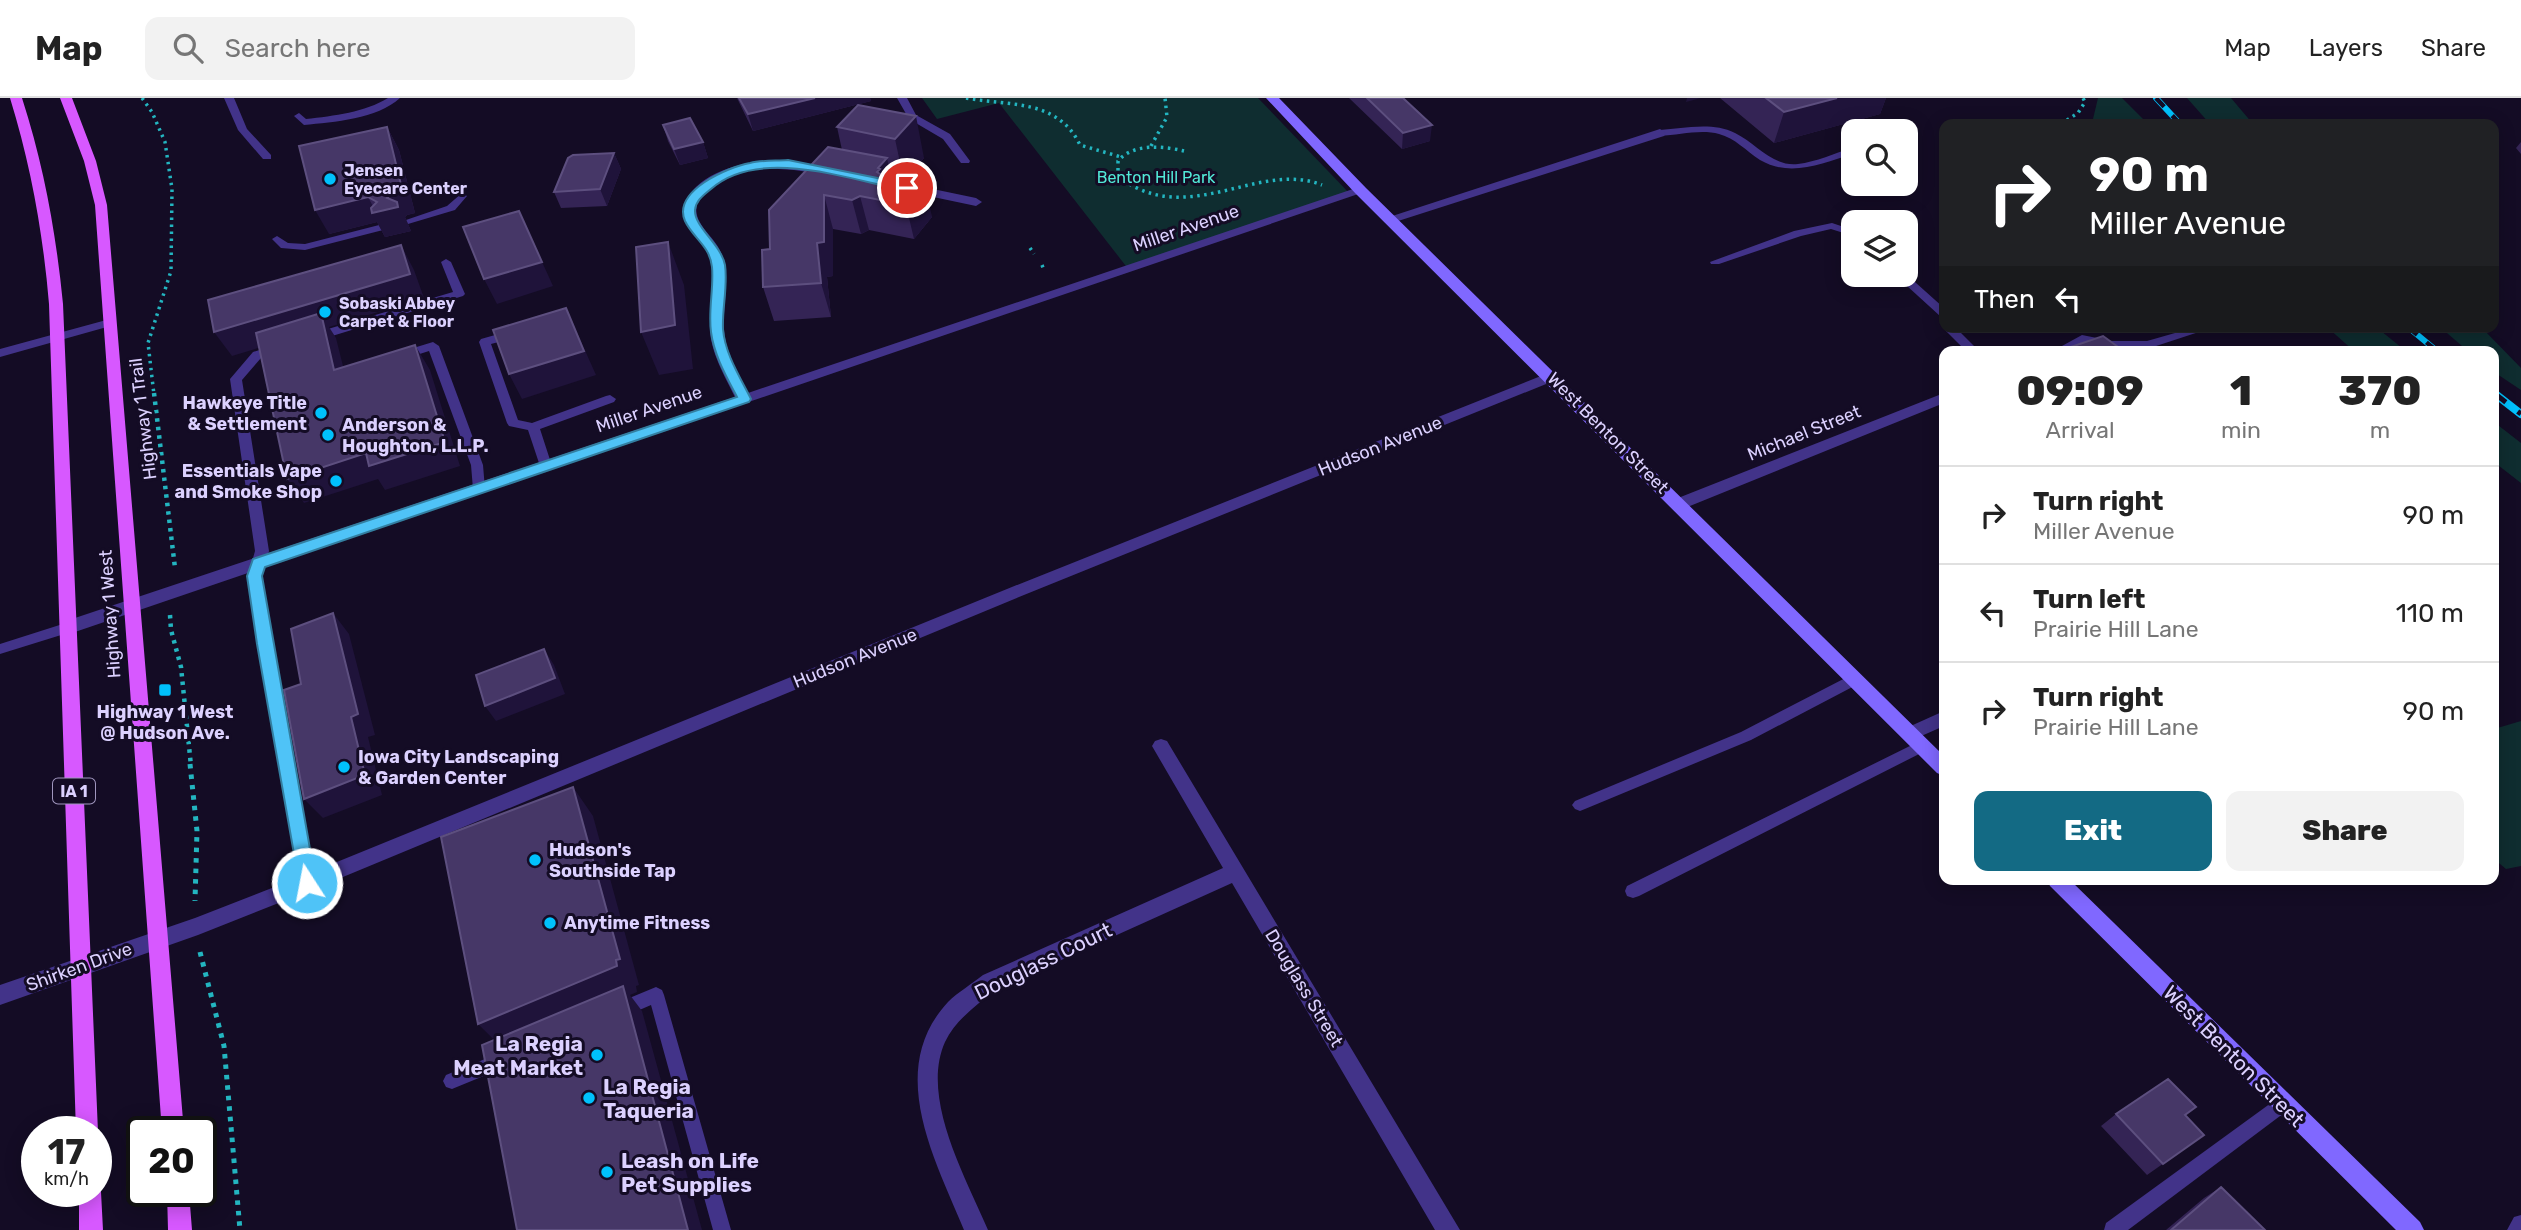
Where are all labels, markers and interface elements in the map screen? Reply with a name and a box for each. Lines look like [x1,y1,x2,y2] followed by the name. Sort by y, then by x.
[145,17,635,80] search box
[35,29,103,68] text: Map
[169,29,207,67] icon: search
[225,33,370,64] text: Search here
[2224,34,2271,62] text: Map
[2309,34,2383,62] text: Layers
[2421,34,2486,62] text: Share
[1841,119,1918,287] map controls
[1841,119,1918,196] button: search
[2089,145,2209,203] text: 90 m
[1974,147,2065,238] icon: right
[877,158,937,218] pin
[344,161,468,198] place label: Jensen Eyecare Center
[1097,168,1216,187] park label: Benton Hill Park
[888,169,926,207] icon: arrive
[322,171,338,187] marker: Jensen Eyecare Center
[1130,200,1242,256] street label: Miller Avenue
[2089,204,2286,242] text: Miller Avenue
[1841,210,1918,287] button: layers
[2049,280,2087,318] icon: left
[1974,284,2035,315] text: Then
[339,294,455,331] place label: Sobaski Abbey Carpet & Floor
[317,304,333,320] marker: Sobaski Abbey Carpet & Floor
[125,357,161,481] street label: Highway 1 Trail
[2016,366,2144,416] text: 09:09
[2230,366,2252,416] text: 1
[2338,366,2422,416] text: 370
[1543,368,1673,498] street label: West Benton Street
[593,381,705,437] street label: Miller Avenue
[183,392,307,435] place label: Hawkeye Title & Settlement
[1744,400,1864,466] street label: Michael Street
[313,405,329,421] marker: Hawkeye Title & Settlement
[1315,411,1445,481] street label: Hudson Avenue
[342,414,489,457] place label: Anderson & Houghton, L.L.P.
[2045,416,2115,444] text: Arrival
[2221,416,2261,444] text: min
[2370,416,2390,444] text: m
[320,427,336,443] marker: Anderson & Houghton, L.L.P.
[175,460,322,503] place label: Essentials Vape and Smoke Shop
[328,473,344,489] marker: Essentials Vape and Smoke Shop
[2033,486,2163,517] text: Turn right
[1974,496,2012,534] icon: right
[2403,500,2464,531] text: 90 m
[2033,517,2175,545] text: Miller Avenue
[95,549,125,679] street label: Highway 1 West
[2033,584,2145,615] text: Turn left
[1974,594,2012,632] icon: left
[2396,598,2464,629] text: 110 m
[2033,615,2199,643] text: Prairie Hill Lane
[790,623,920,693] street label: Hudson Avenue
[157,682,173,698] marker: Highway 1 West @ Hudson Ave.
[2033,682,2163,713] text: Turn right
[1974,692,2012,730] icon: right
[2403,696,2464,727] text: 90 m
[97,701,234,744] place label: Highway 1 West @ Hudson Ave.
[2033,713,2199,741] text: Prairie Hill Lane
[358,746,559,789] place label: Iowa City Landscaping & Garden Center
[336,759,352,775] marker: Iowa City Landscaping & Garden Center
[53,778,95,804] road number: IA 1
[1974,791,2212,871] button: Exit
[2226,791,2464,871] button: Share
[549,839,676,882] place label: Hudson's Southside Tap
[270,846,344,920] position arrow
[527,852,543,868] marker: Hudson's Southside Tap
[564,912,710,934] place label: Anytime Fitness
[542,915,558,931] marker: Anytime Fitness
[970,917,1116,1005] street label: Douglass Court
[1260,925,1348,1051] street label: Douglass Street
[23,938,135,996] street label: Shirken Drive
[2158,980,2310,1132] street label: West Benton Street
[453,1031,583,1080] place label: La Regia Meat Market
[589,1047,605,1063] marker: La Regia Meat Market
[603,1074,694,1123] place label: La Regia Taqueria
[581,1090,597,1106] marker: La Regia Taqueria
[126,1116,217,1207] speed limit sign: 20
[48,1131,85,1173] text: 17
[621,1148,759,1197] place label: Leash on Life Pet Supplies
[599,1164,615,1180] marker: Leash on Life Pet Supplies
[44,1168,89,1190] text: km/h

